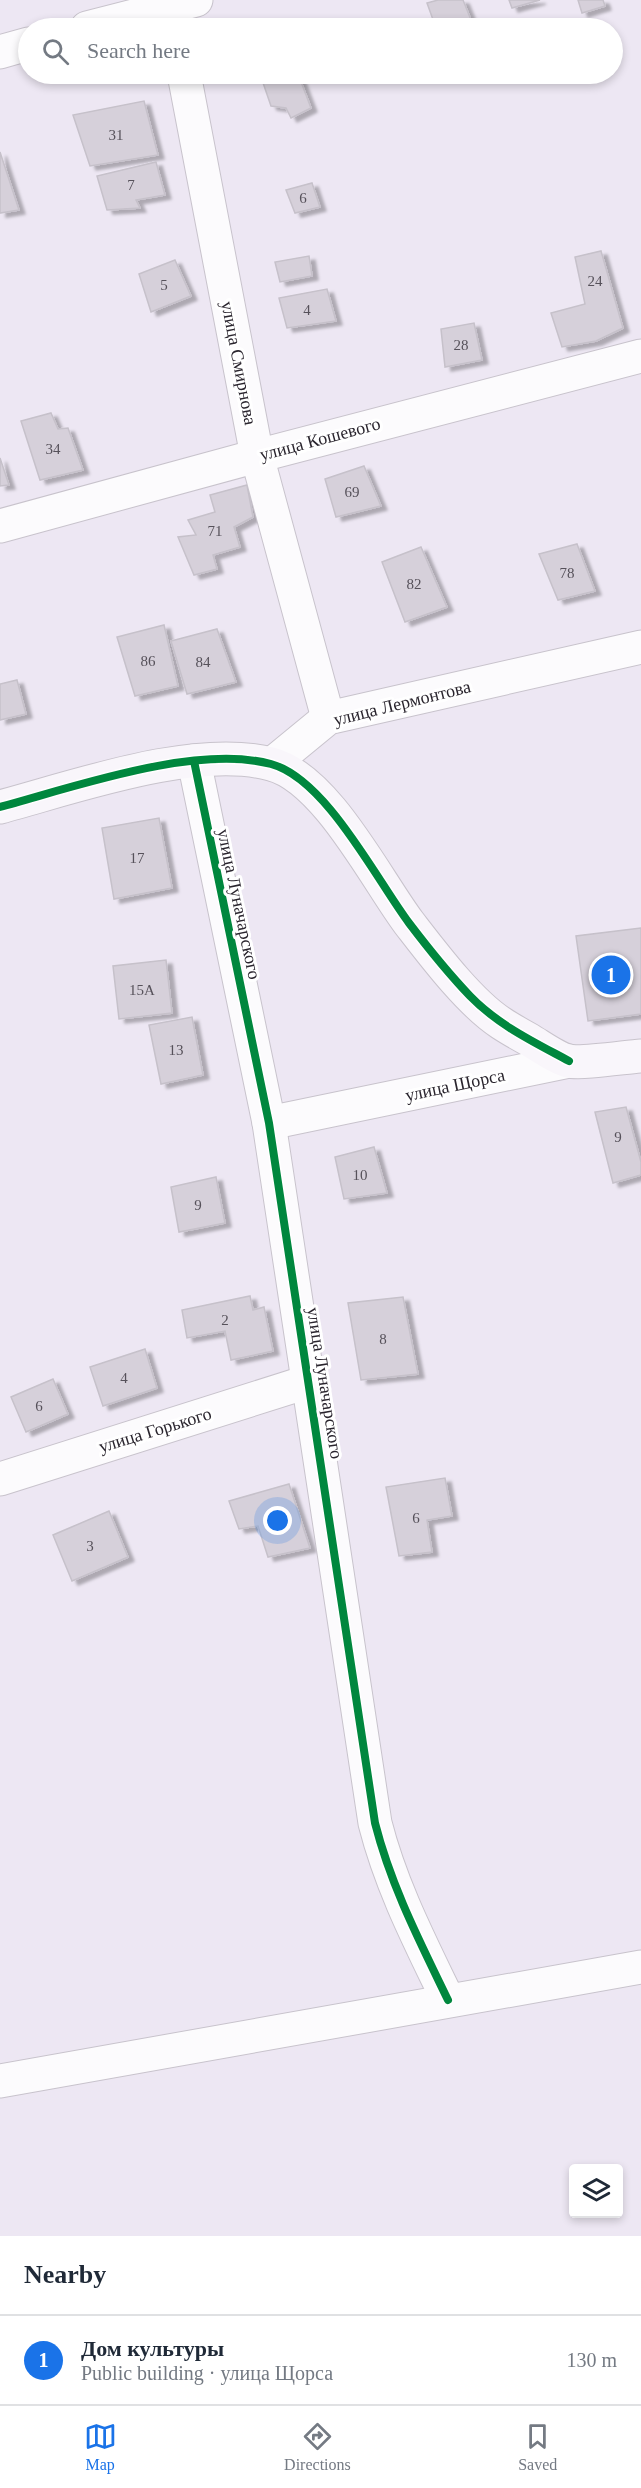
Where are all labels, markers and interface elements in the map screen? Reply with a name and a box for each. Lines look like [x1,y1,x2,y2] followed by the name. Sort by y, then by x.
[18,18,623,84] search box
[39,35,72,68] icon: search
[87,38,190,63] text: Search here
[109,127,124,143] house number: 31
[127,177,135,193] house number: 7
[299,190,307,206] house number: 6
[588,273,603,289] house number: 24
[160,277,168,293] house number: 5
[217,299,261,427] street label: улица Смирнова
[303,302,311,318] house number: 4
[454,337,469,353] house number: 28
[257,413,383,465] street label: улица Кошевого
[46,441,61,457] house number: 34
[345,484,360,500] house number: 69
[208,523,223,539] house number: 71
[560,565,575,581] house number: 78
[407,576,422,592] house number: 82
[141,653,156,669] house number: 86
[196,654,211,670] house number: 84
[331,676,473,730] street label: улица Лермонтова
[213,827,265,981] street label: улица Луначарского
[130,850,145,866] house number: 17
[592,952,630,998] pin: 1
[129,982,155,998] house number: 15А
[169,1042,184,1058] house number: 13
[403,1065,507,1105] street label: улица Щорса
[614,1129,622,1145] house number: 9
[353,1167,368,1183] house number: 10
[194,1197,202,1213] house number: 9
[303,1306,347,1460] street label: улица Луначарского
[221,1312,229,1328] house number: 2
[379,1331,387,1347] house number: 8
[120,1370,128,1386] house number: 4
[35,1398,43,1414] house number: 6
[96,1403,214,1457] street label: улица Горького
[263,1506,292,1535] your location
[412,1510,420,1526] house number: 6
[86,1538,94,1554] house number: 3
[569,2164,623,2218] map controls
[569,2164,623,2218] button: layers
[24,2260,106,2289] text: Nearby
[81,2336,224,2361] text: Дом культуры
[39,2349,49,2371] text: 1
[566,2349,617,2371] text: 130 m
[81,2362,333,2384] text: Public building · улица Щорса
[84,2420,117,2474] tab: Map
[284,2420,351,2474] tab: Directions
[518,2420,557,2474] tab: Saved

